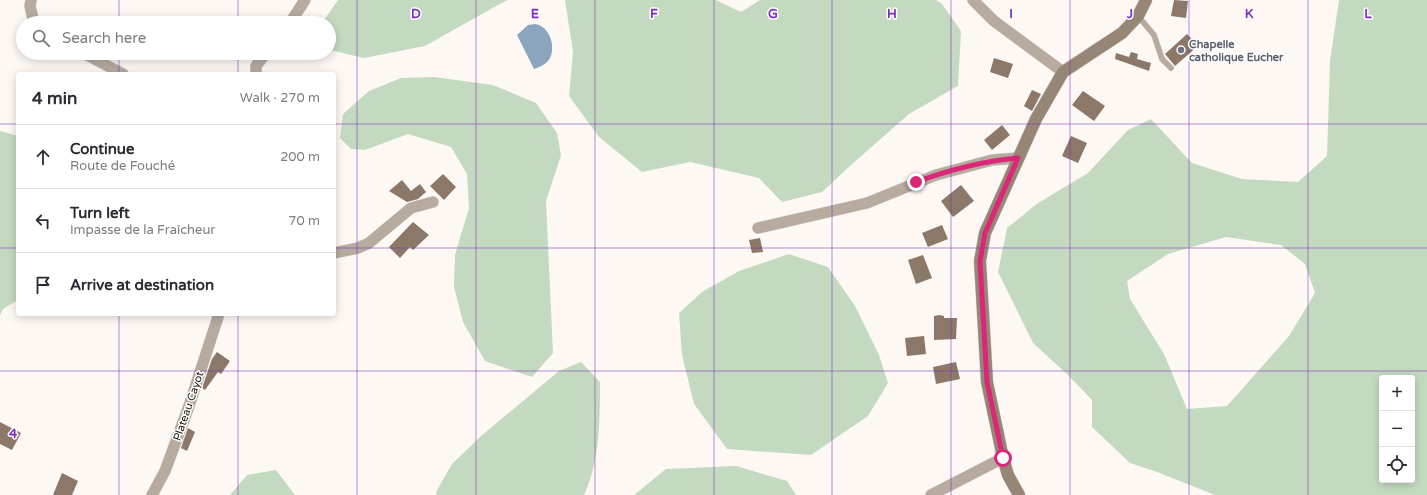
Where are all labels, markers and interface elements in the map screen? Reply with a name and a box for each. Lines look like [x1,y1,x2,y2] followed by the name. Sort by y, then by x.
[411,6,421,22] text: D
[531,6,539,22] text: E
[650,6,658,22] text: F
[768,6,778,22] text: G
[887,6,897,22] text: H
[1009,6,1013,22] text: I
[1126,6,1133,22] text: J
[1245,6,1254,22] text: K
[1364,6,1372,22] text: L
[16,16,336,60] search box
[30,27,52,49] icon: search
[62,29,146,47] text: Search here
[1189,38,1284,65] place label: Chapelle catholique Eucher
[1176,45,1186,55] marker: Chapelle catholique Eucher
[32,88,77,109] text: 4 min
[240,90,320,106] text: Walk · 270 m
[70,140,134,158] text: Continue
[32,146,54,168] icon: ahead
[280,149,320,165] text: 200 m
[70,158,175,174] text: Route de Fouché
[907,173,925,191] route end
[70,204,130,222] text: Turn left
[32,210,54,232] icon: left
[288,213,320,229] text: 70 m
[70,222,215,238] text: Impasse de la Fraîcheur
[32,274,54,296] icon: arrive
[70,276,214,294] text: Arrive at destination
[171,370,206,443] street label: Plateau Cayot
[1379,375,1415,483] map controls
[1379,375,1415,411] button: +
[1379,411,1415,447] button: −
[9,426,18,442] text: 4
[1379,447,1415,483] button: locate
[994,449,1012,467] route start

